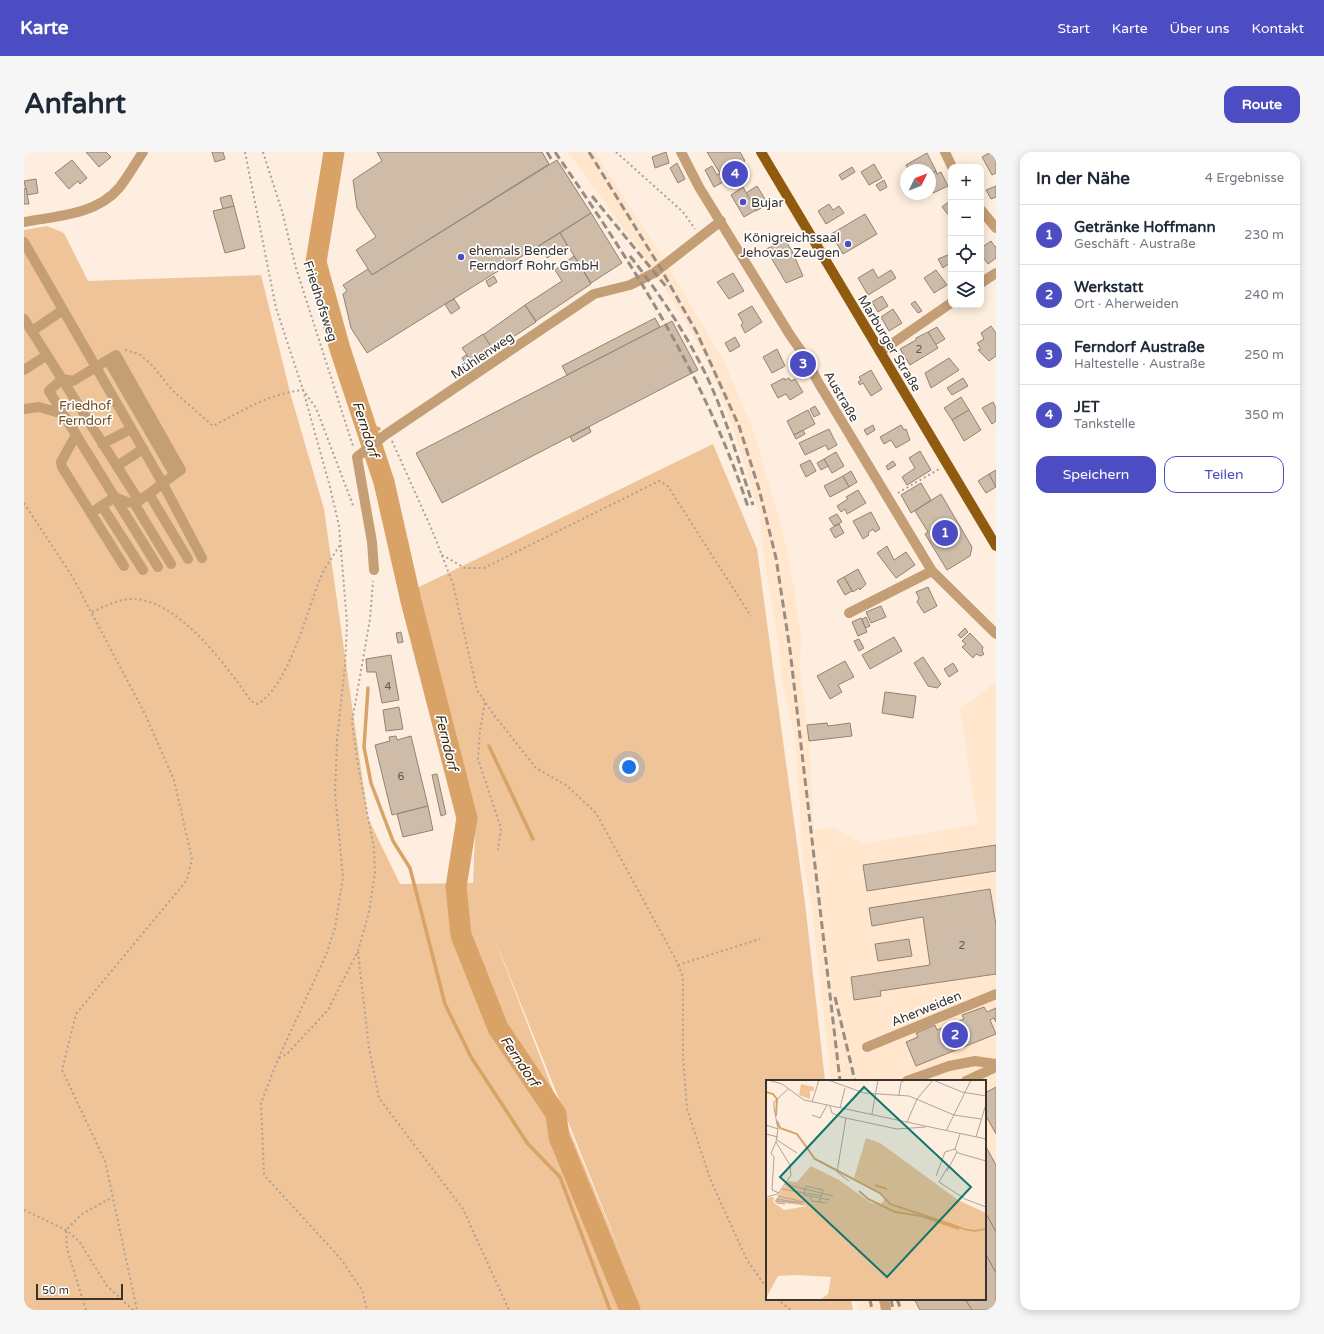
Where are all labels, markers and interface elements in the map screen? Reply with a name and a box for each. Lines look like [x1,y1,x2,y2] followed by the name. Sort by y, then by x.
[20,17,69,39] text: Karte
[1058,20,1090,37] text: Start
[1112,20,1148,37] text: Karte
[1170,20,1230,37] text: Über uns
[1252,20,1304,37] text: Kontakt
[1224,86,1300,123] button: Route
[24,87,126,121] text: Anfahrt
[722,159,748,189] pin: 4
[900,164,936,200] north arrow
[948,164,984,308] map controls
[948,164,984,200] button: +
[1036,168,1130,189] text: In der Nähe
[1205,170,1284,186] text: 4 Ergebnisse
[751,195,783,211] place label: Bujar
[738,197,748,207] marker: Bujar
[948,200,984,236] button: −
[1074,218,1216,236] text: Getränke Hoffmann
[1045,227,1053,243] text: 1
[1244,227,1284,243] text: 230 m
[740,230,840,261] place label: Königreichssaal Jehovas Zeugen
[948,236,984,272] button: locate
[1074,236,1196,252] text: Geschäft · Austraße
[843,239,853,249] marker: Königreichssaal Jehovas Zeugen
[469,243,599,274] place label: ehemals Bender Ferndorf Rohr GmbH
[456,252,466,262] marker: ehemals Bender Ferndorf Rohr GmbH
[299,259,341,344] street label: Friedhofsweg
[948,272,984,308] button: layers
[1074,278,1143,296] text: Werkstatt
[1045,287,1053,303] text: 2
[1244,287,1284,303] text: 240 m
[854,292,924,395] street label: Marburger Straße
[1074,296,1179,312] text: Ort · Aherweiden
[448,329,517,383] street label: Mühlenweg
[1074,338,1205,356] text: Ferndorf Austraße
[916,343,923,356] house number: 2
[1045,347,1053,363] text: 3
[1244,347,1284,363] text: 250 m
[790,349,816,379] pin: 3
[1074,356,1205,372] text: Haltestelle · Austraße
[820,368,862,425] street label: Austraße
[58,398,112,429] park label: Friedhof Ferndorf
[1074,398,1100,416] text: JET
[349,399,383,462] water label: Ferndorf
[1045,407,1053,423] text: 4
[1244,407,1284,423] text: 350 m
[1074,416,1135,432] text: Tankstelle
[1036,456,1156,493] button: Speichern
[1164,456,1284,493] button: Teilen
[932,518,958,548] pin: 1
[385,680,392,693] house number: 4
[431,712,462,775] water label: Ferndorf
[619,757,639,777] your location
[398,770,405,783] house number: 6
[959,939,966,952] house number: 2
[889,988,964,1030] street label: Aherweiden
[942,1020,968,1050] pin: 2
[496,1033,544,1092] water label: Ferndorf
[766,1080,986,1300] inset map
[36,1282,123,1301] scale bar
[42,1284,69,1297] text: 50 m

